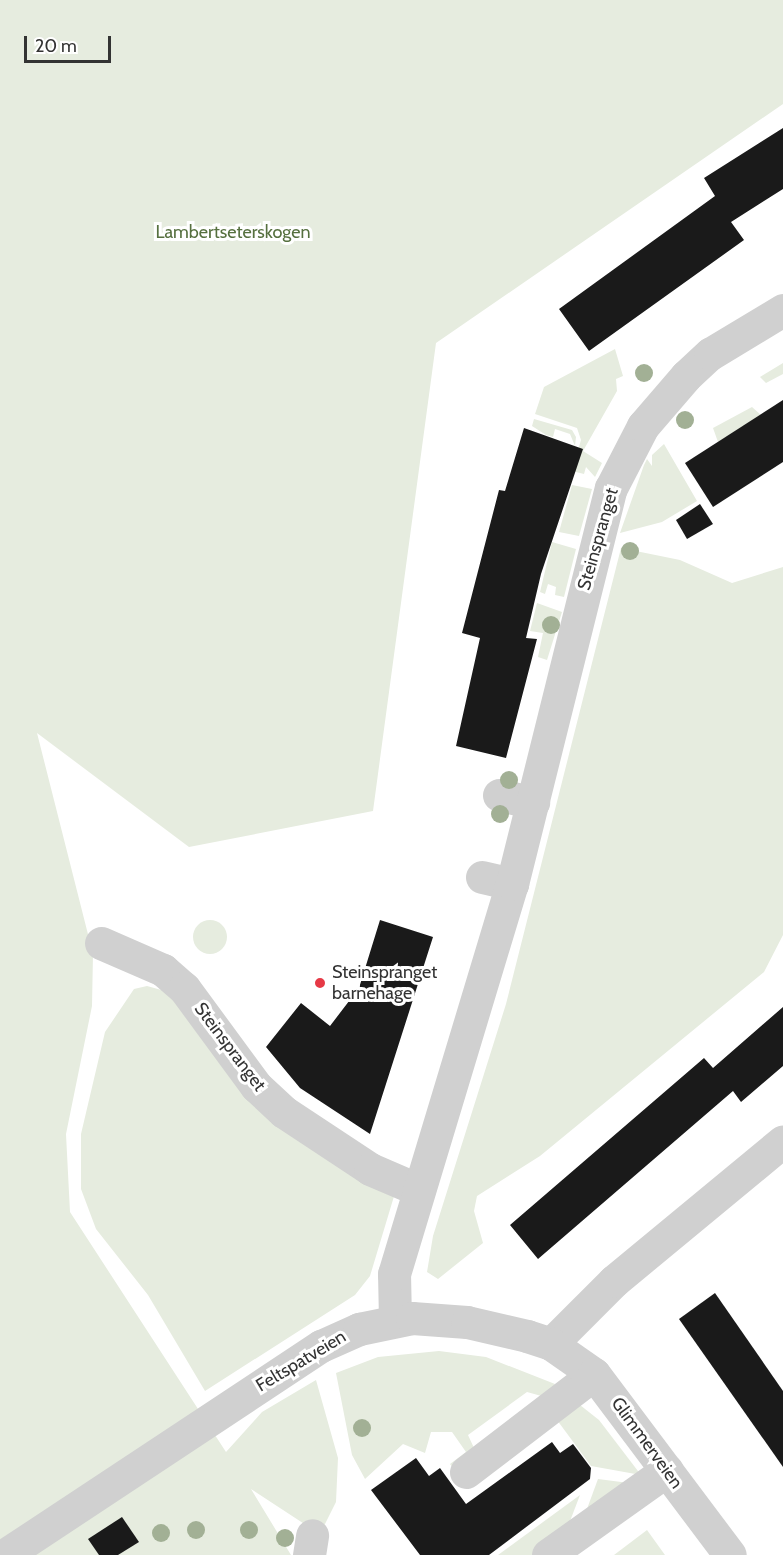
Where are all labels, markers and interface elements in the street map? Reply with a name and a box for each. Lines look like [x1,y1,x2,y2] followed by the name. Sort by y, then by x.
[27,24,114,62] scale bar
[35,35,77,57] text: 20 m
[155,221,311,243] park label: Lambertseterskogen
[573,485,623,593] street label: Steinspranget
[332,962,437,1004] place label: Steinspranget barnehage
[313,976,327,990] marker: Steinspranget barnehage
[190,998,270,1096] street label: Steinspranget
[252,1326,350,1396] street label: Feltspatveien
[607,1393,687,1493] street label: Glimmerveien

